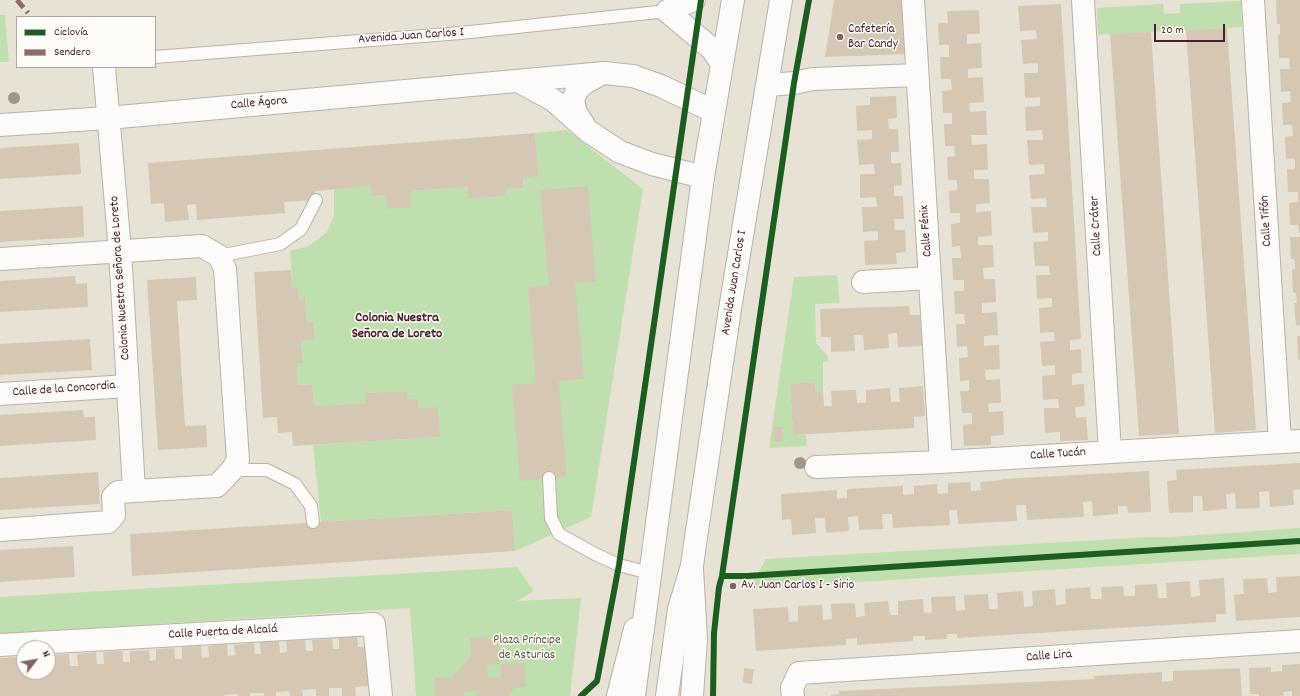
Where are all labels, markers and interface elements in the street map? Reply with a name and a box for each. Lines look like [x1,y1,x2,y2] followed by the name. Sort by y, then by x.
[16,16,156,68] legend
[1156,16,1227,42] scale bar
[848,22,898,53] place label: Cafetería Bar Candy
[1161,22,1184,39] text: 20 m
[54,24,88,41] text: Ciclovía
[358,26,464,48] street label: Avenida Juan Carlos I
[835,32,845,42] marker: Cafetería Bar Candy
[54,44,91,61] text: Sendero
[230,94,288,114] street label: Calle Ágora
[107,195,135,361] street label: Colonia Nuestra Señora de Loreto
[1088,195,1106,257] street label: Calle Cráter
[1258,195,1276,247] street label: Calle Tifón
[917,205,937,257] street label: Calle Fénix
[719,229,751,337] street label: Avenida Juan Carlos I
[352,311,442,344] district label: Colonia Nuestra Señora de Loreto
[12,379,116,401] street label: Calle de la Concordia
[1030,445,1086,465] street label: Calle Tucán
[741,578,854,594] place label: Av. Juan Carlos I - Sirio
[728,581,738,591] marker: Av. Juan Carlos I - Sirio
[168,622,278,644] street label: Calle Puerta de Alcalá
[493,633,561,664] park label: Plaza Príncipe de Asturias
[16,640,56,680] north arrow
[37,648,54,661] text: N
[1026,648,1072,666] street label: Calle Lira

